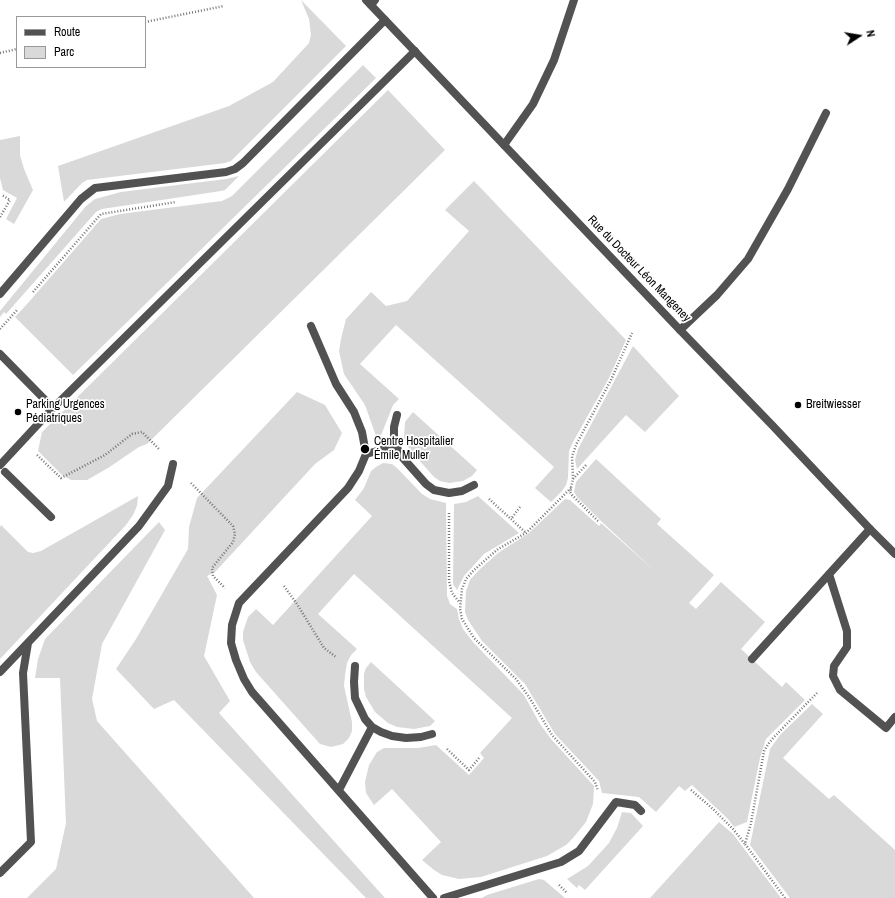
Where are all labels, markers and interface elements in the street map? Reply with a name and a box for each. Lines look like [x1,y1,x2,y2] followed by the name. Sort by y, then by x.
[16,16,146,68] legend
[839,16,879,56] north arrow
[54,24,80,40] text: Route
[863,29,878,38] text: N
[54,44,74,60] text: Parc
[584,213,694,325] street label: Rue du Docteur Léon Mangeney
[26,398,105,426] place label: Parking Urgences Pédiatriques
[806,398,861,412] place label: Breitwiesser
[793,400,803,410] marker: Breitwiesser
[13,407,23,417] marker: Parking Urgences Pédiatriques
[374,435,454,463] place label: Centre Hospitalier Émile Muller
[359,443,371,455] marker: Centre Hospitalier Émile Muller

